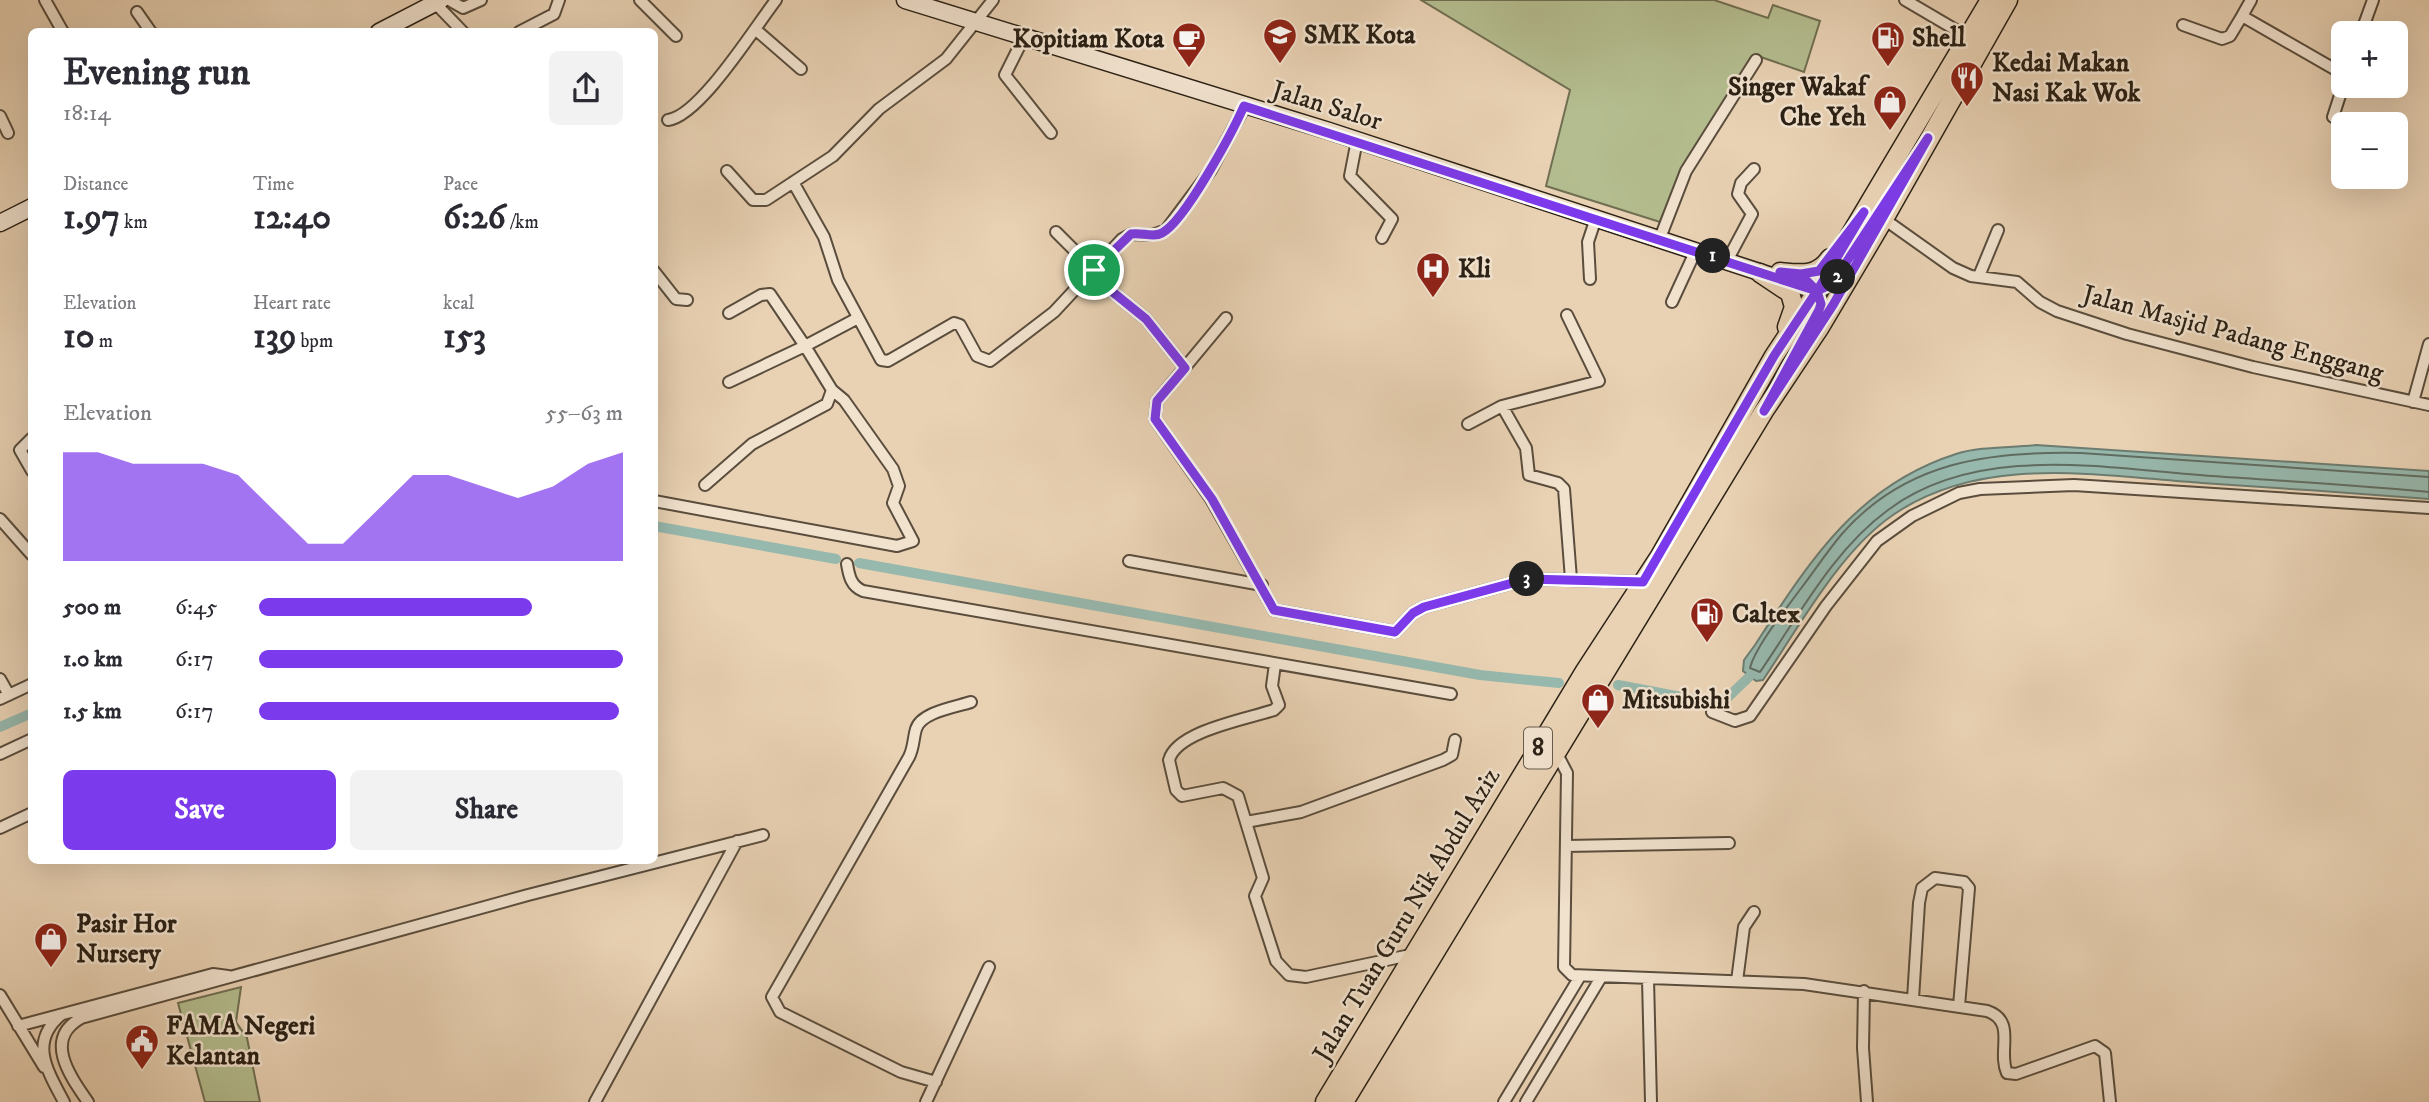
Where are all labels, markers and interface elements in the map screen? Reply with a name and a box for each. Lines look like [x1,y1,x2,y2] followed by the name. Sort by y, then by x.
[1261,16,1299,65] school or university icon: SMK Kota
[1304,19,1416,52] place label: SMK Kota
[1869,19,1907,68] fuel station icon: Shell
[1170,20,1208,69] cafe icon: Kopitiam Kota
[2331,21,2408,189] map controls
[2331,21,2408,98] button: +
[1912,22,1967,55] place label: Shell
[1012,23,1165,56] place label: Kopitiam Kota
[1992,47,2142,110] place label: Kedai Makan Nasi Kak Wok
[63,49,250,97] text: Evening run
[549,51,623,125] button: share
[1948,59,1986,108] restaurant icon: Kedai Makan Nasi Kak Wok
[1728,71,1871,134] place label: Singer Wakaf Che Yeh
[1266,73,1386,138] street label: Jalan Salor
[1871,83,1909,132] shop icon: Singer Wakaf Che Yeh
[63,99,111,128] text: 18:14
[2331,112,2408,189] button: −
[63,173,128,196] text: Distance
[253,173,294,196] text: Time
[443,173,478,196] text: Pace
[63,196,120,240] text: 1.97
[253,196,331,240] text: 12:40
[443,196,506,240] text: 6:26
[120,211,148,234] text: km
[506,211,539,234] text: /km
[1696,238,1730,274] pin: 1
[1064,240,1124,300] pin
[1709,244,1716,267] text: 1
[1414,250,1452,299] hospital icon: Kli
[1075,251,1113,289] icon: arrive
[1458,253,1491,286] place label: Kli
[1820,260,1856,294] pin: 2
[1833,265,1842,288] text: 2
[2077,277,2388,390] street label: Jalan Masjid Padang Enggang
[63,292,137,315] text: Elevation
[253,292,331,315] text: Heart rate
[443,292,474,315] text: kcal
[63,315,95,359] text: 10
[253,315,296,359] text: 139
[443,315,486,359] text: 153
[95,330,113,353] text: m
[296,330,333,353] text: bpm
[63,399,152,428] text: Elevation
[545,399,623,428] text: 55–63 m
[1510,562,1544,596] pin: 3
[1523,567,1530,590] text: 3
[63,593,121,622] text: 500 m
[175,593,218,622] text: 6:45
[1688,595,1726,644] fuel station icon: Caltex
[1732,598,1800,631] place label: Caltex
[63,645,123,674] text: 1.0 km
[175,645,214,674] text: 6:17
[1579,681,1617,730] shop icon: Mitsubishi
[1622,684,1730,717] place label: Mitsubishi
[63,697,122,726] text: 1.5 km
[175,697,214,726] text: 6:17
[1524,728,1552,768] road number: 8
[1305,762,1508,1070] street label: Jalan Tuan Guru Nik Abdul Aziz
[63,770,336,850] button: Save
[350,770,623,850] button: Share
[76,908,177,971] place label: Pasir Hor Nursery
[32,920,70,969] shop icon: Pasir Hor Nursery
[166,1010,315,1073] place label: FAMA Negeri Kelantan
[123,1022,161,1071] public building icon: FAMA Negeri Kelantan

